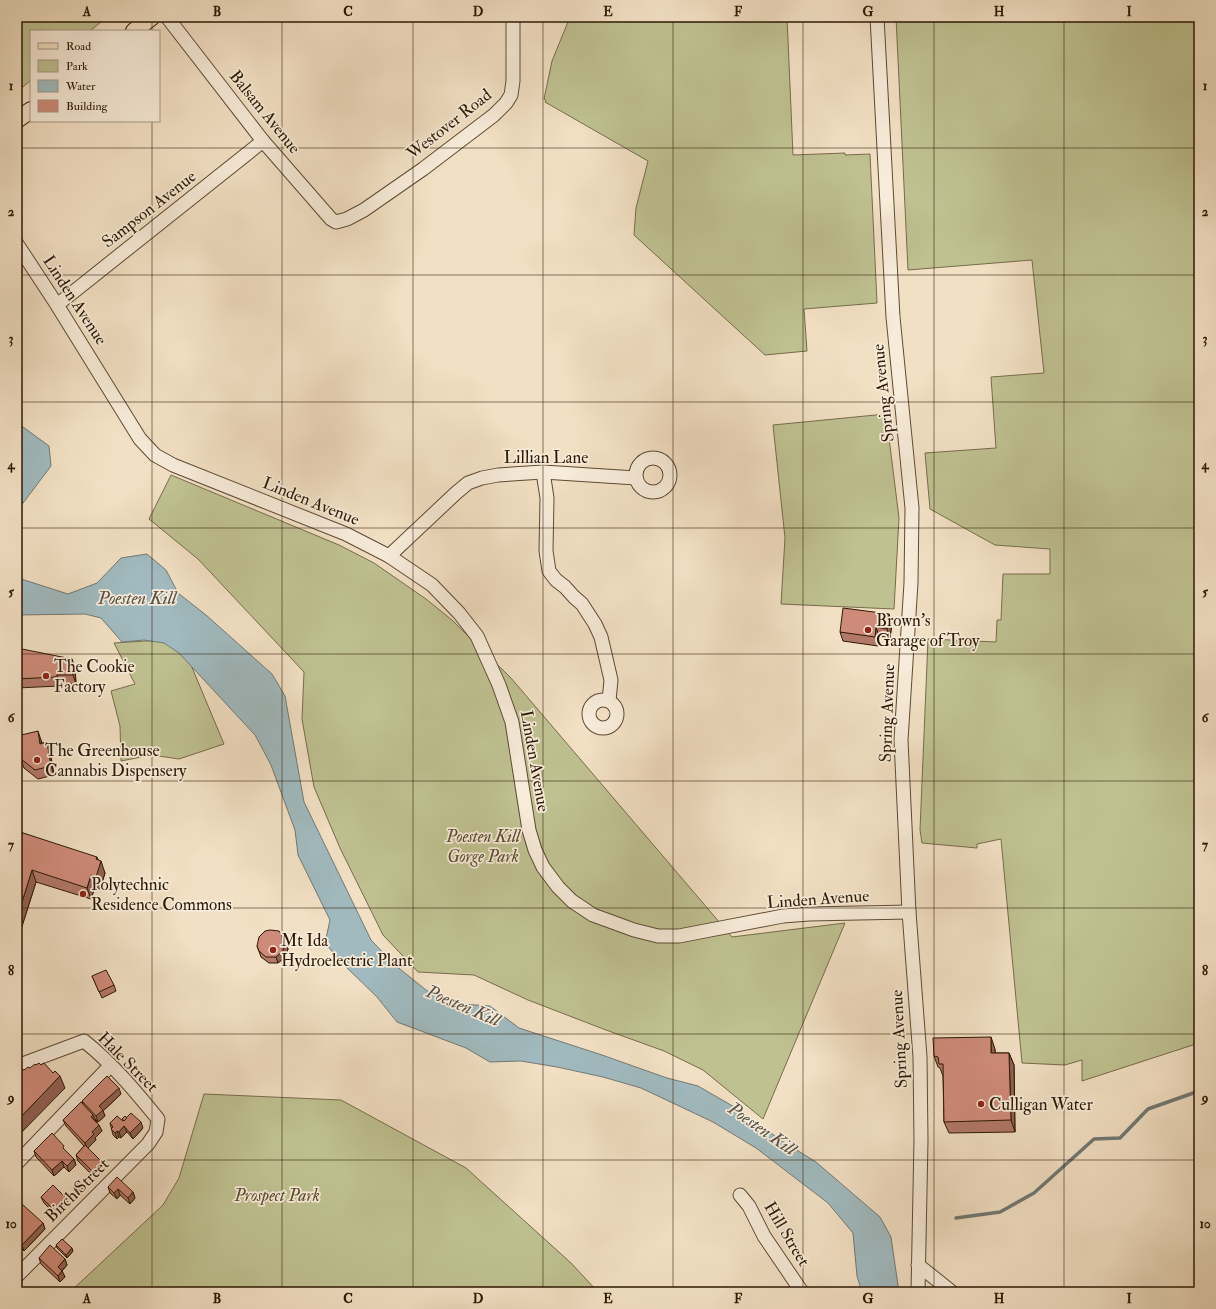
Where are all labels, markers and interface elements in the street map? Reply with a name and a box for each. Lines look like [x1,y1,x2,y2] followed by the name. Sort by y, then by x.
[82,4,92,20] text: A
[213,4,221,20] text: B
[343,4,353,20] text: C
[473,4,484,20] text: D
[603,4,613,20] text: E
[734,4,743,20] text: F
[863,4,874,20] text: G
[994,4,1005,20] text: H
[1126,4,1132,20] text: I
[30,30,160,122] legend
[66,39,91,54] text: Road
[66,59,88,74] text: Park
[225,66,305,158] street label: Balsam Avenue
[9,78,14,94] text: 1
[1203,78,1208,94] text: 1
[65,79,96,94] text: Water
[402,84,496,164] street label: Westover Road
[66,99,109,114] text: Building
[98,166,201,253] street label: Sampson Avenue
[8,204,15,220] text: 2
[1202,204,1209,220] text: 2
[38,251,112,349] street label: Linden Avenue
[9,331,14,347] text: 3
[1203,331,1208,347] text: 3
[867,343,900,443] street label: Spring Avenue
[504,447,588,468] street label: Lillian Lane
[6,457,15,473] text: 4
[1200,457,1209,473] text: 4
[260,472,362,530] street label: Linden Avenue
[8,584,14,600] text: 5
[1202,584,1208,600] text: 5
[97,587,178,610] water label: Poesten Kill
[876,610,980,652] place label: Brown's Garage of Troy
[863,625,873,635] marker: Brown's Garage of Troy
[54,656,135,698] place label: The Cookie Factory
[875,663,900,763] street label: Spring Avenue
[41,671,51,681] marker: The Cookie Factory
[516,709,554,813] street label: Linden Avenue
[8,710,16,726] text: 6
[1202,710,1210,726] text: 6
[45,740,187,782] place label: The Greenhouse Cannabis Dispensery
[32,755,42,765] marker: The Greenhouse Cannabis Dispensery
[445,826,522,867] park label: Poesten Kill Gorge Park
[8,837,15,853] text: 7
[1202,837,1209,853] text: 7
[91,874,232,915] place label: Polytechnic Residence Commons
[766,885,870,913] street label: Linden Avenue
[78,889,88,899] marker: Polytechnic Residence Commons
[281,930,413,972] place label: Mt Ida Hydroelectric Plant
[268,945,278,955] marker: Mt Ida Hydroelectric Plant
[8,963,14,979] text: 8
[1202,963,1208,979] text: 8
[421,980,505,1033] water label: Poesten Kill
[886,989,913,1089] street label: Spring Avenue
[93,1027,163,1097] street label: Hale Street
[6,1090,15,1106] text: 9
[1200,1090,1209,1106] text: 9
[989,1094,1093,1115] place label: Culligan Water
[722,1097,802,1162] water label: Poesten Kill
[976,1099,986,1109] marker: Culligan Water
[41,1153,114,1226] street label: Birch Street
[233,1185,320,1206] park label: Prospect Park
[760,1198,815,1271] street label: Hill Street
[5,1216,17,1232] text: 10
[1199,1216,1211,1232] text: 10
[82,1291,92,1307] text: A
[213,1291,221,1307] text: B
[343,1291,353,1307] text: C
[473,1291,484,1307] text: D
[603,1291,613,1307] text: E
[734,1291,743,1307] text: F
[863,1291,874,1307] text: G
[994,1291,1005,1307] text: H
[1126,1291,1132,1307] text: I

